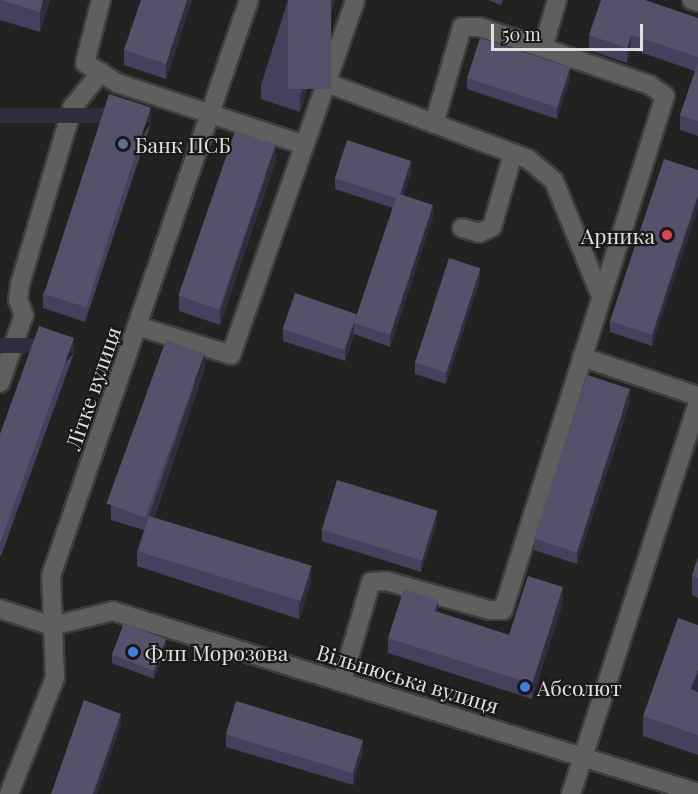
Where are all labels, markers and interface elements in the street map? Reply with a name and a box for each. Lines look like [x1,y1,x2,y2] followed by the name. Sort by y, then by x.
[494,12,646,50] scale bar
[502,22,541,46] text: 50 m
[135,131,231,157] place label: Банк ПСБ
[116,137,130,151] marker: Банк ПСБ
[581,222,655,248] place label: Арника
[660,228,674,242] marker: Арника
[59,323,125,453] street label: Літке вулиця
[314,638,502,718] street label: Вільнюська вулиця
[145,639,288,665] place label: Флп Морозова
[126,645,140,659] marker: Флп Морозова
[537,674,622,700] place label: Абсолют
[518,680,532,694] marker: Абсолют

